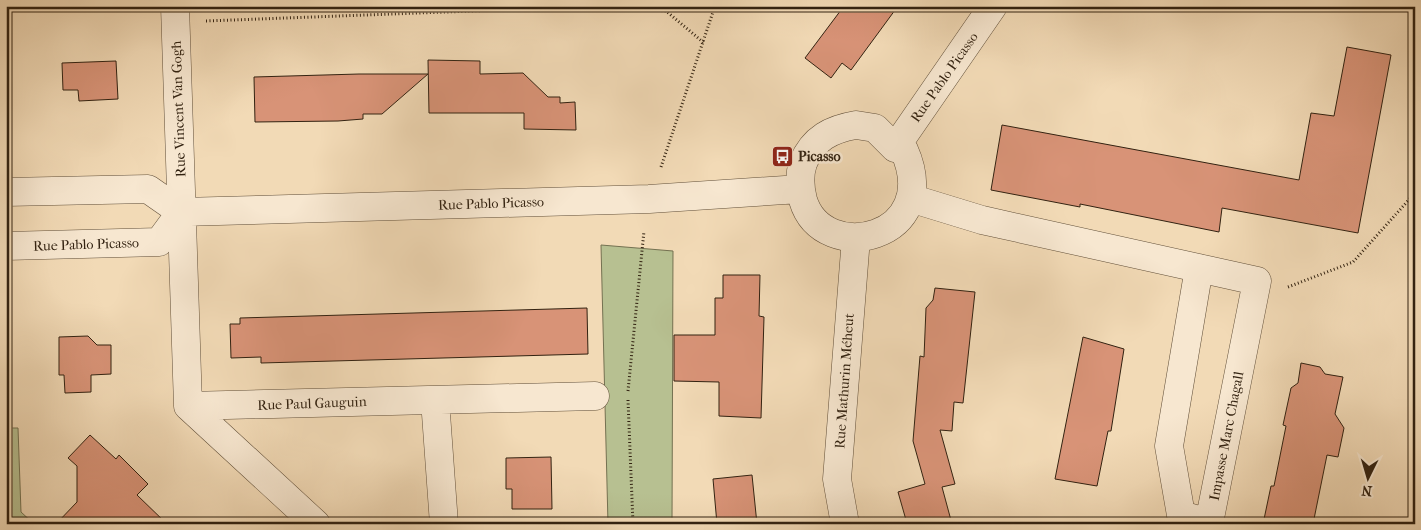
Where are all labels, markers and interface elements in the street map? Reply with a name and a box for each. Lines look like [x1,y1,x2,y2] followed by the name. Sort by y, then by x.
[907,29,982,126] street label: Rue Pablo Picasso
[168,40,189,177] street label: Rue Vincent Van Gogh
[770,144,794,168] bus stop icon: Picasso
[798,148,841,165] place label: Picasso
[438,193,544,214] street label: Rue Pablo Picasso
[33,234,139,255] street label: Rue Pablo Picasso
[831,313,858,449] street label: Rue Mathurin Méheut
[1206,370,1247,502] street label: Impasse Marc Chagall
[257,393,367,414] street label: Rue Paul Gauguin
[1344,452,1394,502] north arrow
[1361,481,1373,499] text: N

